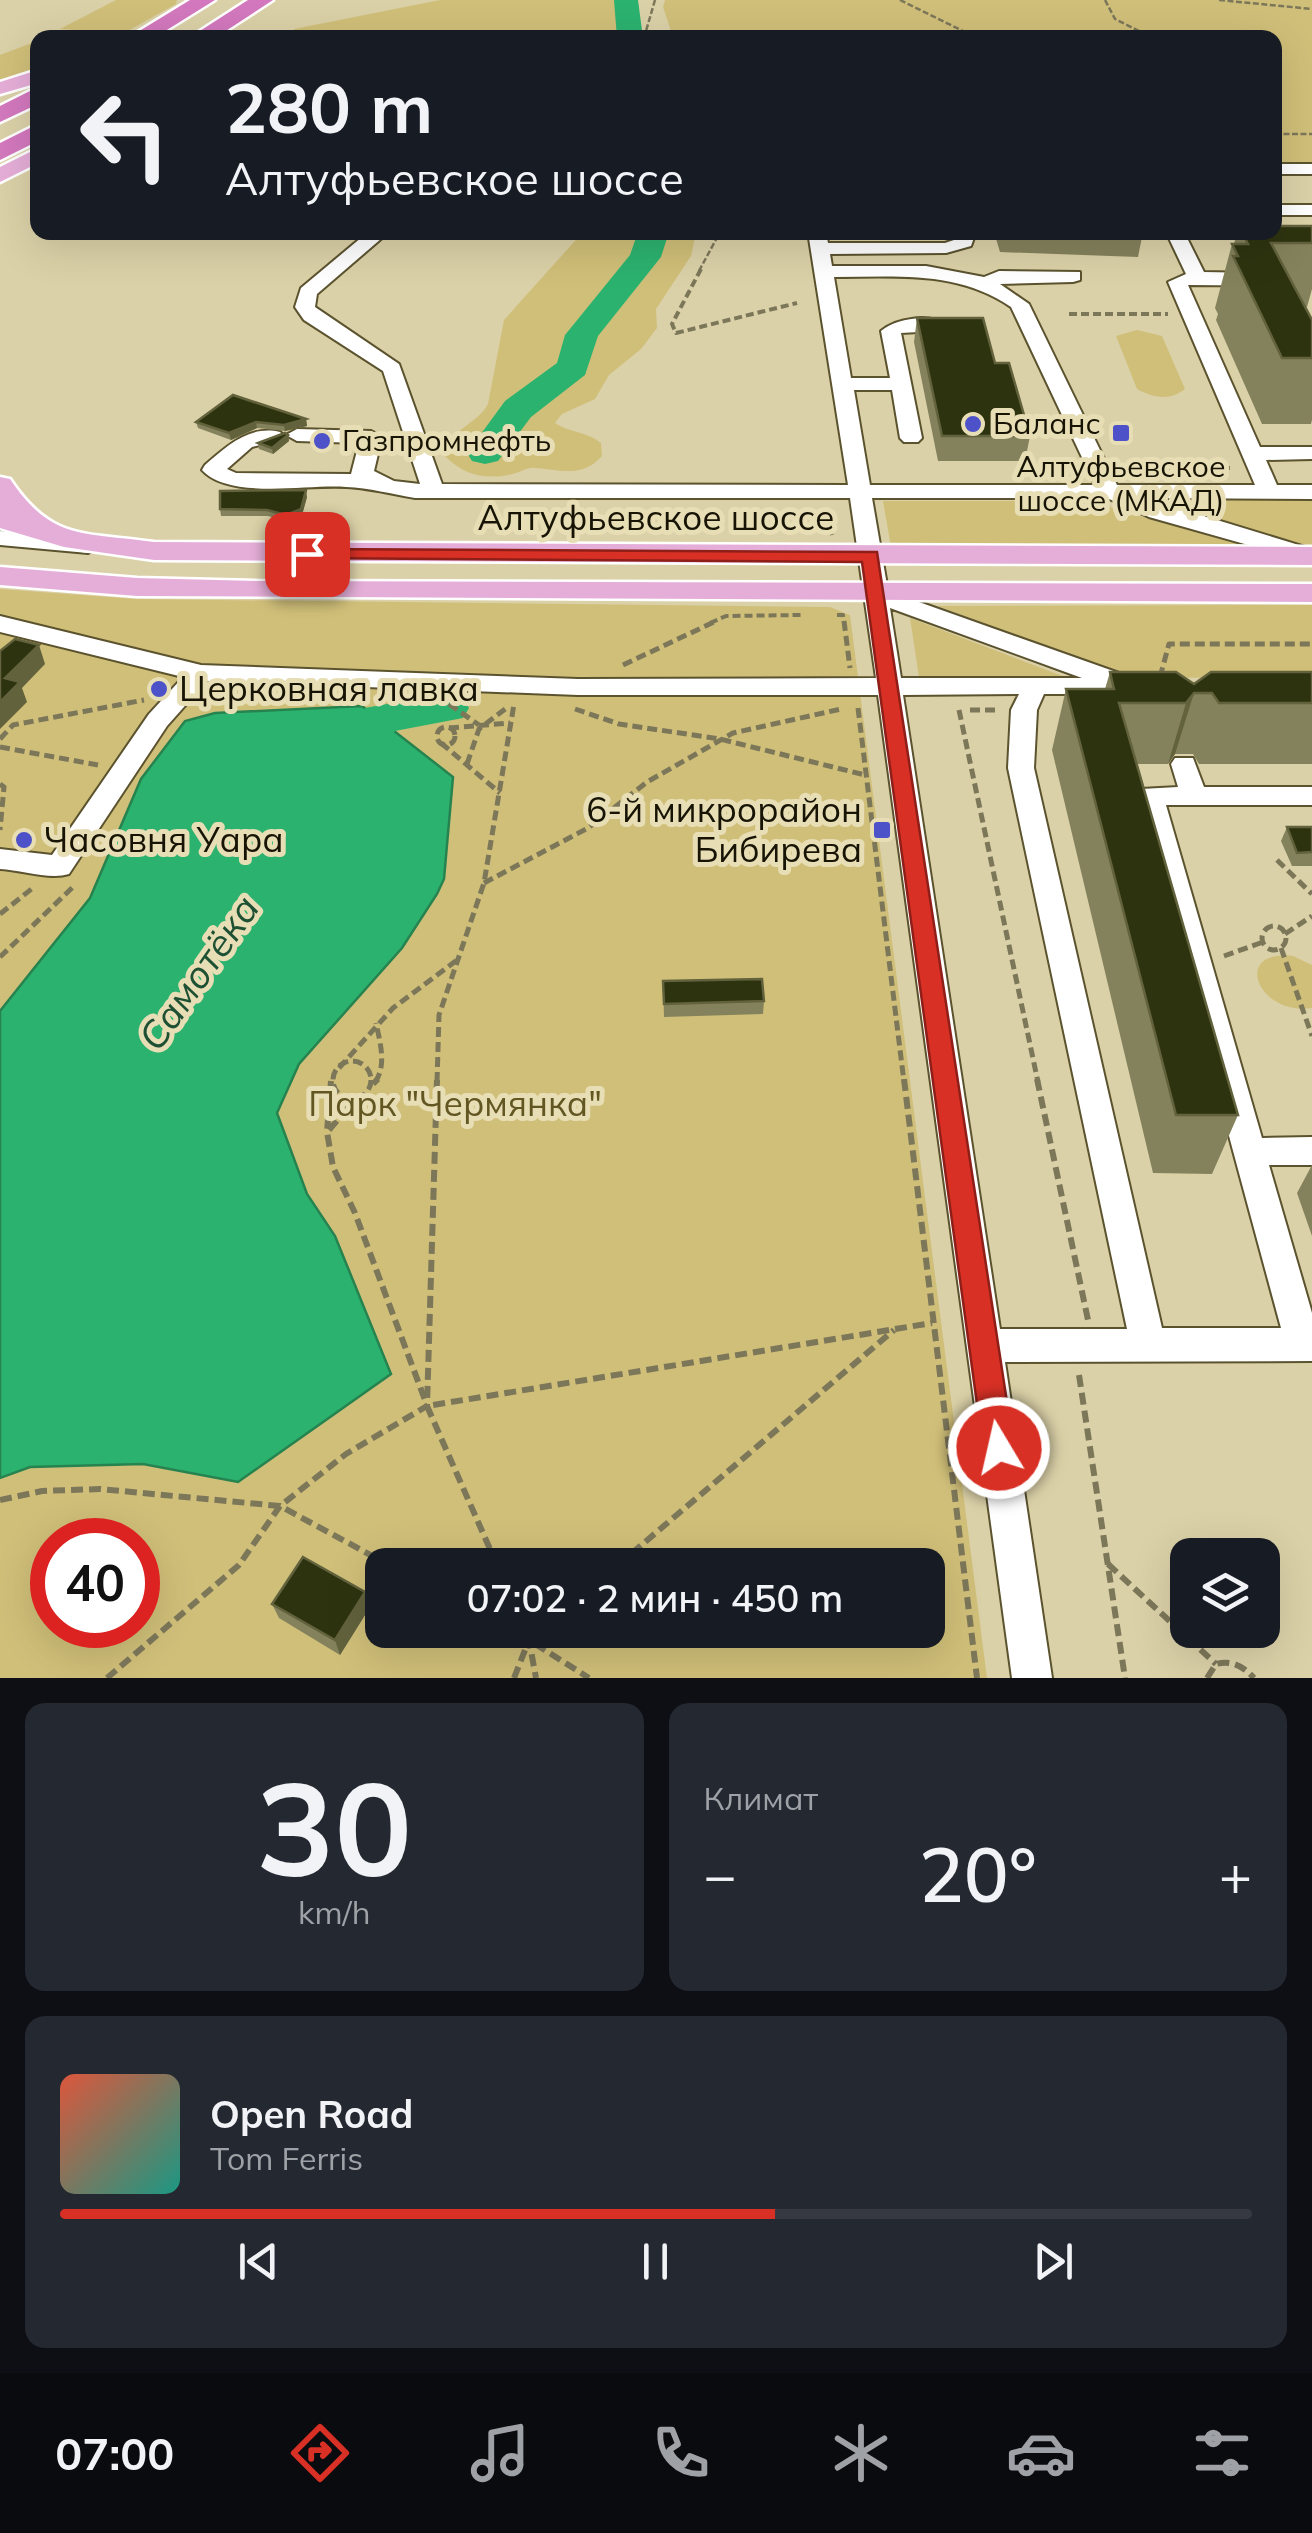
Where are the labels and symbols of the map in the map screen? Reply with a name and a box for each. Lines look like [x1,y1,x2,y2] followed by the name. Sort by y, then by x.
[993,404,1101,442] place label: Баланс
[962,413,984,435] marker: Баланс
[342,421,551,459] place label: Газпромнефть
[1110,422,1132,444] marker: Алтуфьевское шоссе (МКАД)
[311,430,333,452] marker: Газпромнефть
[1016,447,1226,519] place label: Алтуфьевское шоссе (МКАД)
[478,495,834,539] street label: Алтуфьевское шоссе
[265,512,350,597] pin
[179,666,479,710] place label: Церковная лавка
[148,678,170,700] marker: Церковная лавка
[586,787,862,871] place label: 6-й микрорайон Бибирева
[44,817,284,861] place label: Часовня Уара
[871,819,893,841] marker: 6-й микрорайон Бибирева
[13,829,35,851] marker: Часовня Уара
[127,886,269,1059] water label: Самотёка
[308,1081,602,1125] park label: Парк "Чермянка"
[947,1396,1051,1500] position arrow
[30,1518,160,1648] speed limit sign: 40

